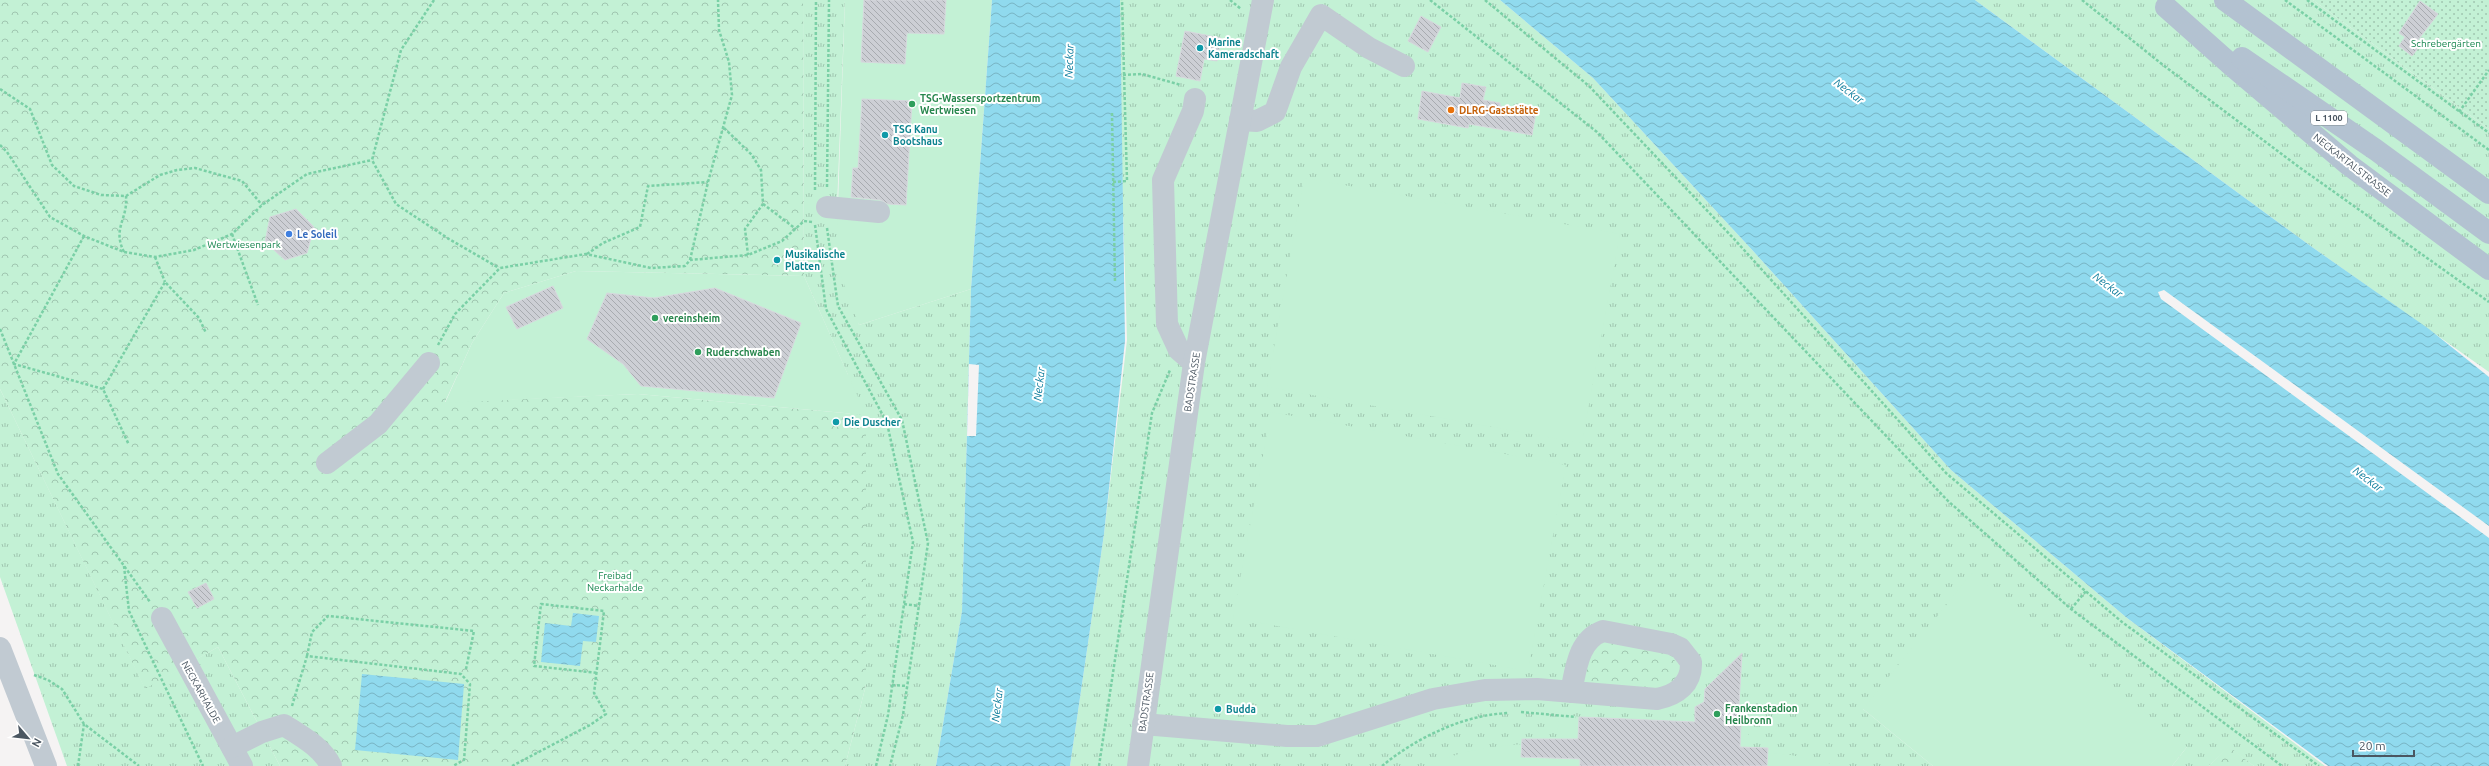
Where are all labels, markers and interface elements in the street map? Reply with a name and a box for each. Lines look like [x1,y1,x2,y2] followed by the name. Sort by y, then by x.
[1208,37,1280,60] place label: Marine Kameradschaft
[2411,38,2481,49] park label: Schrebergärten
[1062,43,1076,78] water label: Neckar
[1195,43,1205,53] marker: Marine Kameradschaft
[1832,76,1867,106] water label: Neckar
[920,93,1040,116] place label: TSG-Wassersportzentrum Wertwiesen
[907,99,917,109] marker: TSG-Wassersportzentrum Wertwiesen
[1446,105,1456,115] marker: DLRG-Gaststätte
[1459,105,1539,116] place label: DLRG-Gaststätte
[2311,111,2347,125] road number: L 1100
[893,124,943,147] place label: TSG Kanu Bootshaus
[880,130,890,140] marker: TSG Kanu Bootshaus
[2311,132,2393,199] street label: NECKARTALSTRASSE
[284,229,294,239] marker: Le Soleil
[297,229,337,240] place label: Le Soleil
[207,239,281,250] park label: Wertwiesenpark
[785,249,846,272] place label: Musikalische Platten
[772,255,782,265] marker: Musikalische Platten
[2091,270,2126,300] water label: Neckar
[650,313,660,323] marker: vereinsheim
[663,313,720,324] place label: vereinsheim
[693,347,703,357] marker: Ruderschwaben
[706,347,781,358] place label: Ruderschwaben
[1182,351,1202,412] street label: BADSTRASSE
[1031,366,1047,402] water label: Neckar
[831,417,841,427] marker: Die Duscher
[844,417,902,428] place label: Die Duscher
[2351,464,2386,494] water label: Neckar
[587,570,643,593] park label: Freibad Neckarhalde
[179,659,223,725] street label: NECKARHALDE
[1136,671,1156,732] street label: BADSTRASSE
[989,687,1005,723] water label: Neckar
[1725,703,1798,726] place label: Frankenstadion Heilbronn
[1213,704,1223,714] marker: Budda
[1226,704,1256,715] place label: Budda
[1712,709,1722,719] marker: Frankenstadion Heilbronn
[8,718,48,758] north arrow
[2353,732,2414,758] scale bar
[30,736,44,749] text: N
[2359,739,2386,752] text: 20 m

